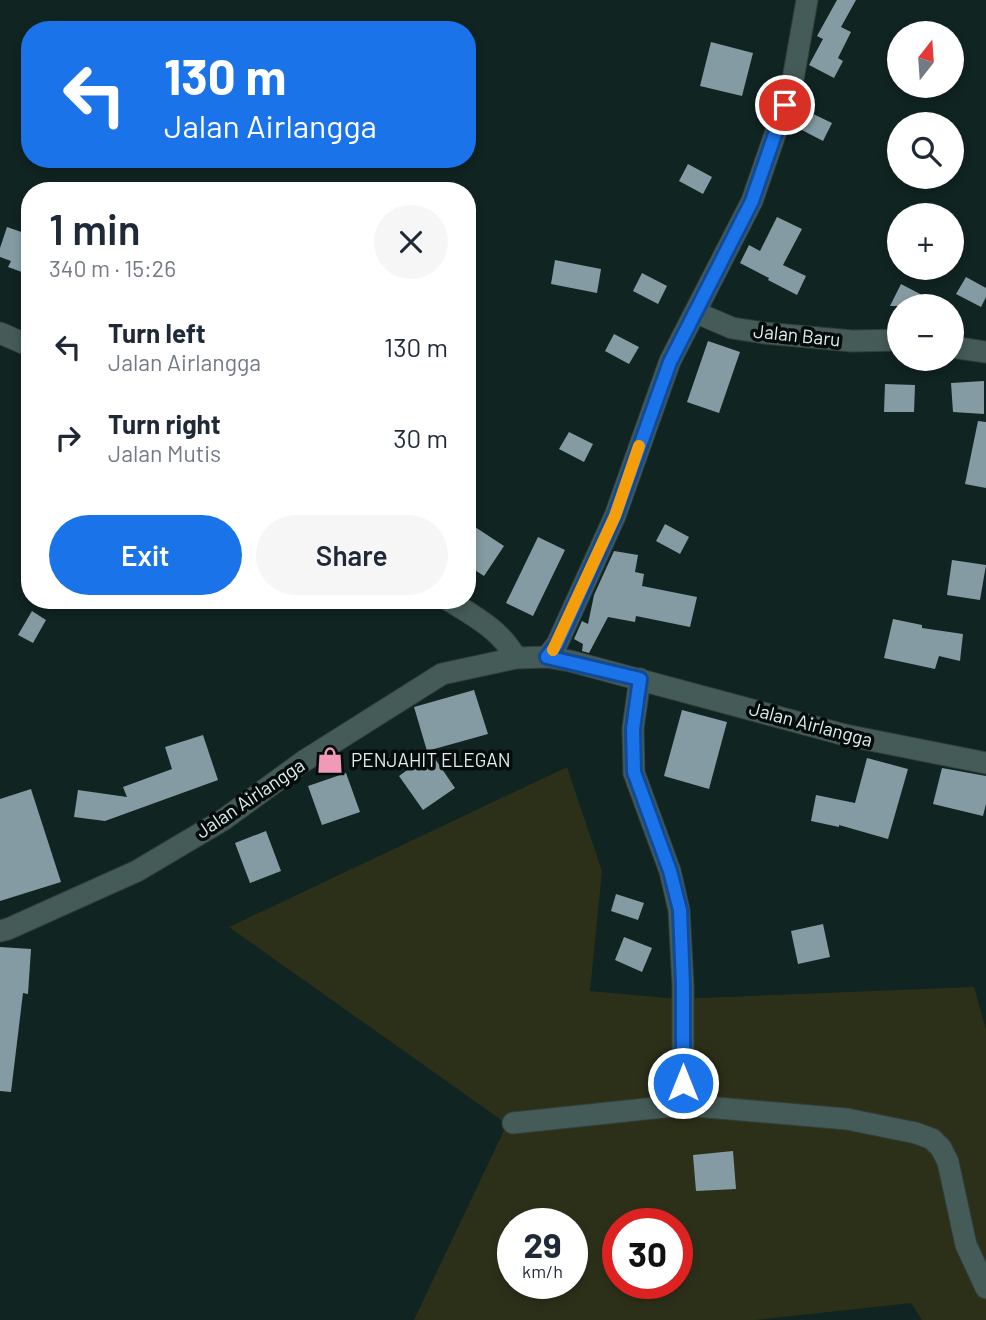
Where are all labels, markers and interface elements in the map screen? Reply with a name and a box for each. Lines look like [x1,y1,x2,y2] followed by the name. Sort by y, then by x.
[887,21,964,98] north arrow
[887,21,964,371] map controls
[164,46,286,105] text: 130 m
[49,49,140,140] icon: left
[755,75,815,135] pin
[766,86,804,124] icon: arrive
[164,106,377,144] text: Jalan Airlangga
[887,112,964,189] button: search
[49,203,141,253] text: 1 min
[887,203,964,280] button: +
[374,205,448,279] button: close
[49,254,176,282] text: 340 m · 15:26
[887,294,964,371] button: −
[108,317,206,348] text: Turn left
[752,318,842,351] street label: Jalan Baru
[49,328,87,366] icon: left
[384,331,448,362] text: 130 m
[108,348,261,376] text: Jalan Airlangga
[108,408,221,439] text: Turn right
[49,419,87,457] icon: right
[393,422,448,453] text: 30 m
[108,439,221,467] text: Jalan Mutis
[49,515,242,595] button: Exit
[256,515,448,595] button: Share
[747,696,875,751] street label: Jalan Airlangga
[315,745,345,775] shop icon: PENJAHIT ELEGAN
[351,748,511,771] place label: PENJAHIT ELEGAN
[191,753,309,842] street label: Jalan Airlangga
[646,1046,720,1120] position arrow
[602,1208,693,1299] speed limit sign: 30
[523,1223,562,1265] text: 29
[522,1260,563,1282] text: km/h

